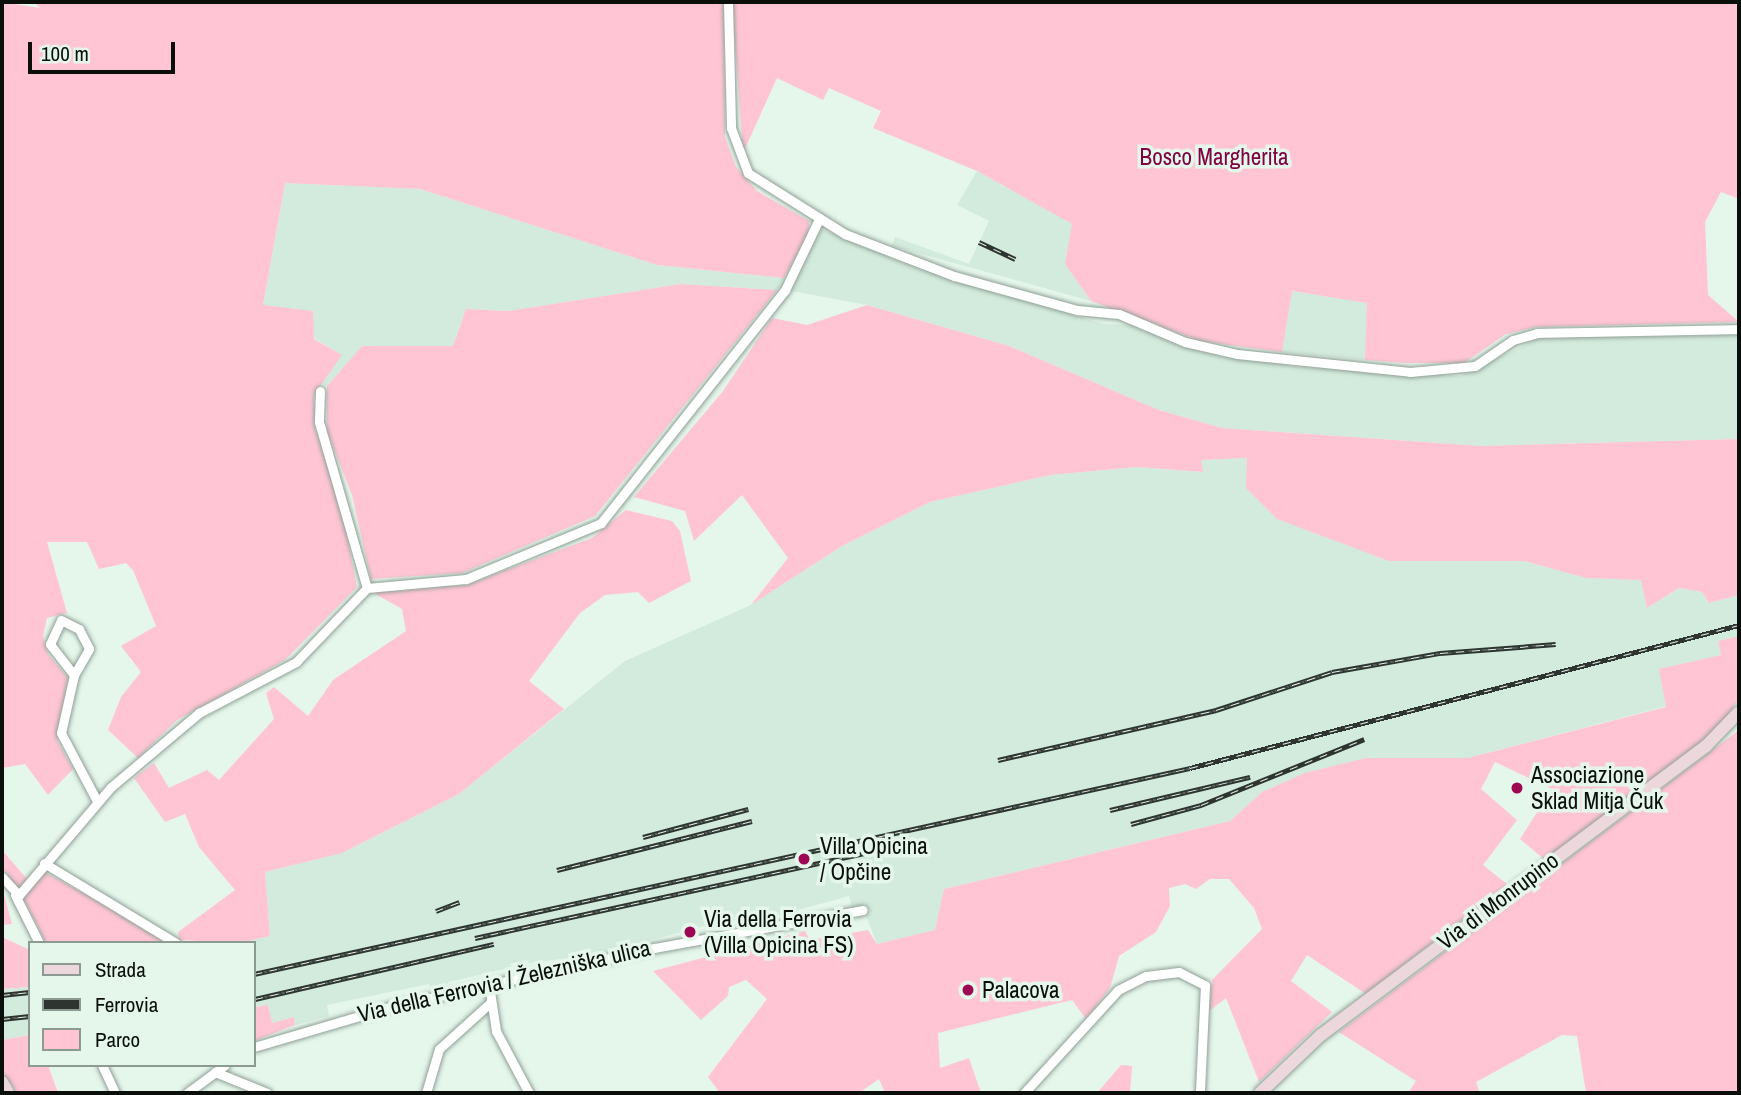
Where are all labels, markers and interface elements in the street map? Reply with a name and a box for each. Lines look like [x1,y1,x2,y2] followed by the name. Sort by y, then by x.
[32,28,178,72] scale bar
[41,39,89,68] text: 100 m
[1140,143,1288,171] park label: Bosco Margherita
[1531,761,1663,815] place label: Associazione Sklad Mitja Čuk
[1509,780,1525,796] marker: Associazione Sklad Mitja Čuk
[820,832,928,886] place label: Villa Opicina / Opčine
[1432,847,1564,955] street label: Via di Monrupino
[794,849,814,869] marker: Villa Opicina / Opčine
[704,905,854,959] place label: Via della Ferrovia (Villa Opicina FS)
[682,924,698,940] marker: Via della Ferrovia (Villa Opicina FS)
[355,934,653,1028] street label: Via della Ferrovia / Železniška ulica
[28,941,256,1067] legend
[95,955,146,984] text: Strada
[982,976,1060,1004] place label: Palacova
[960,982,976,998] marker: Palacova
[95,990,158,1019] text: Ferrovia
[95,1025,140,1054] text: Parco

